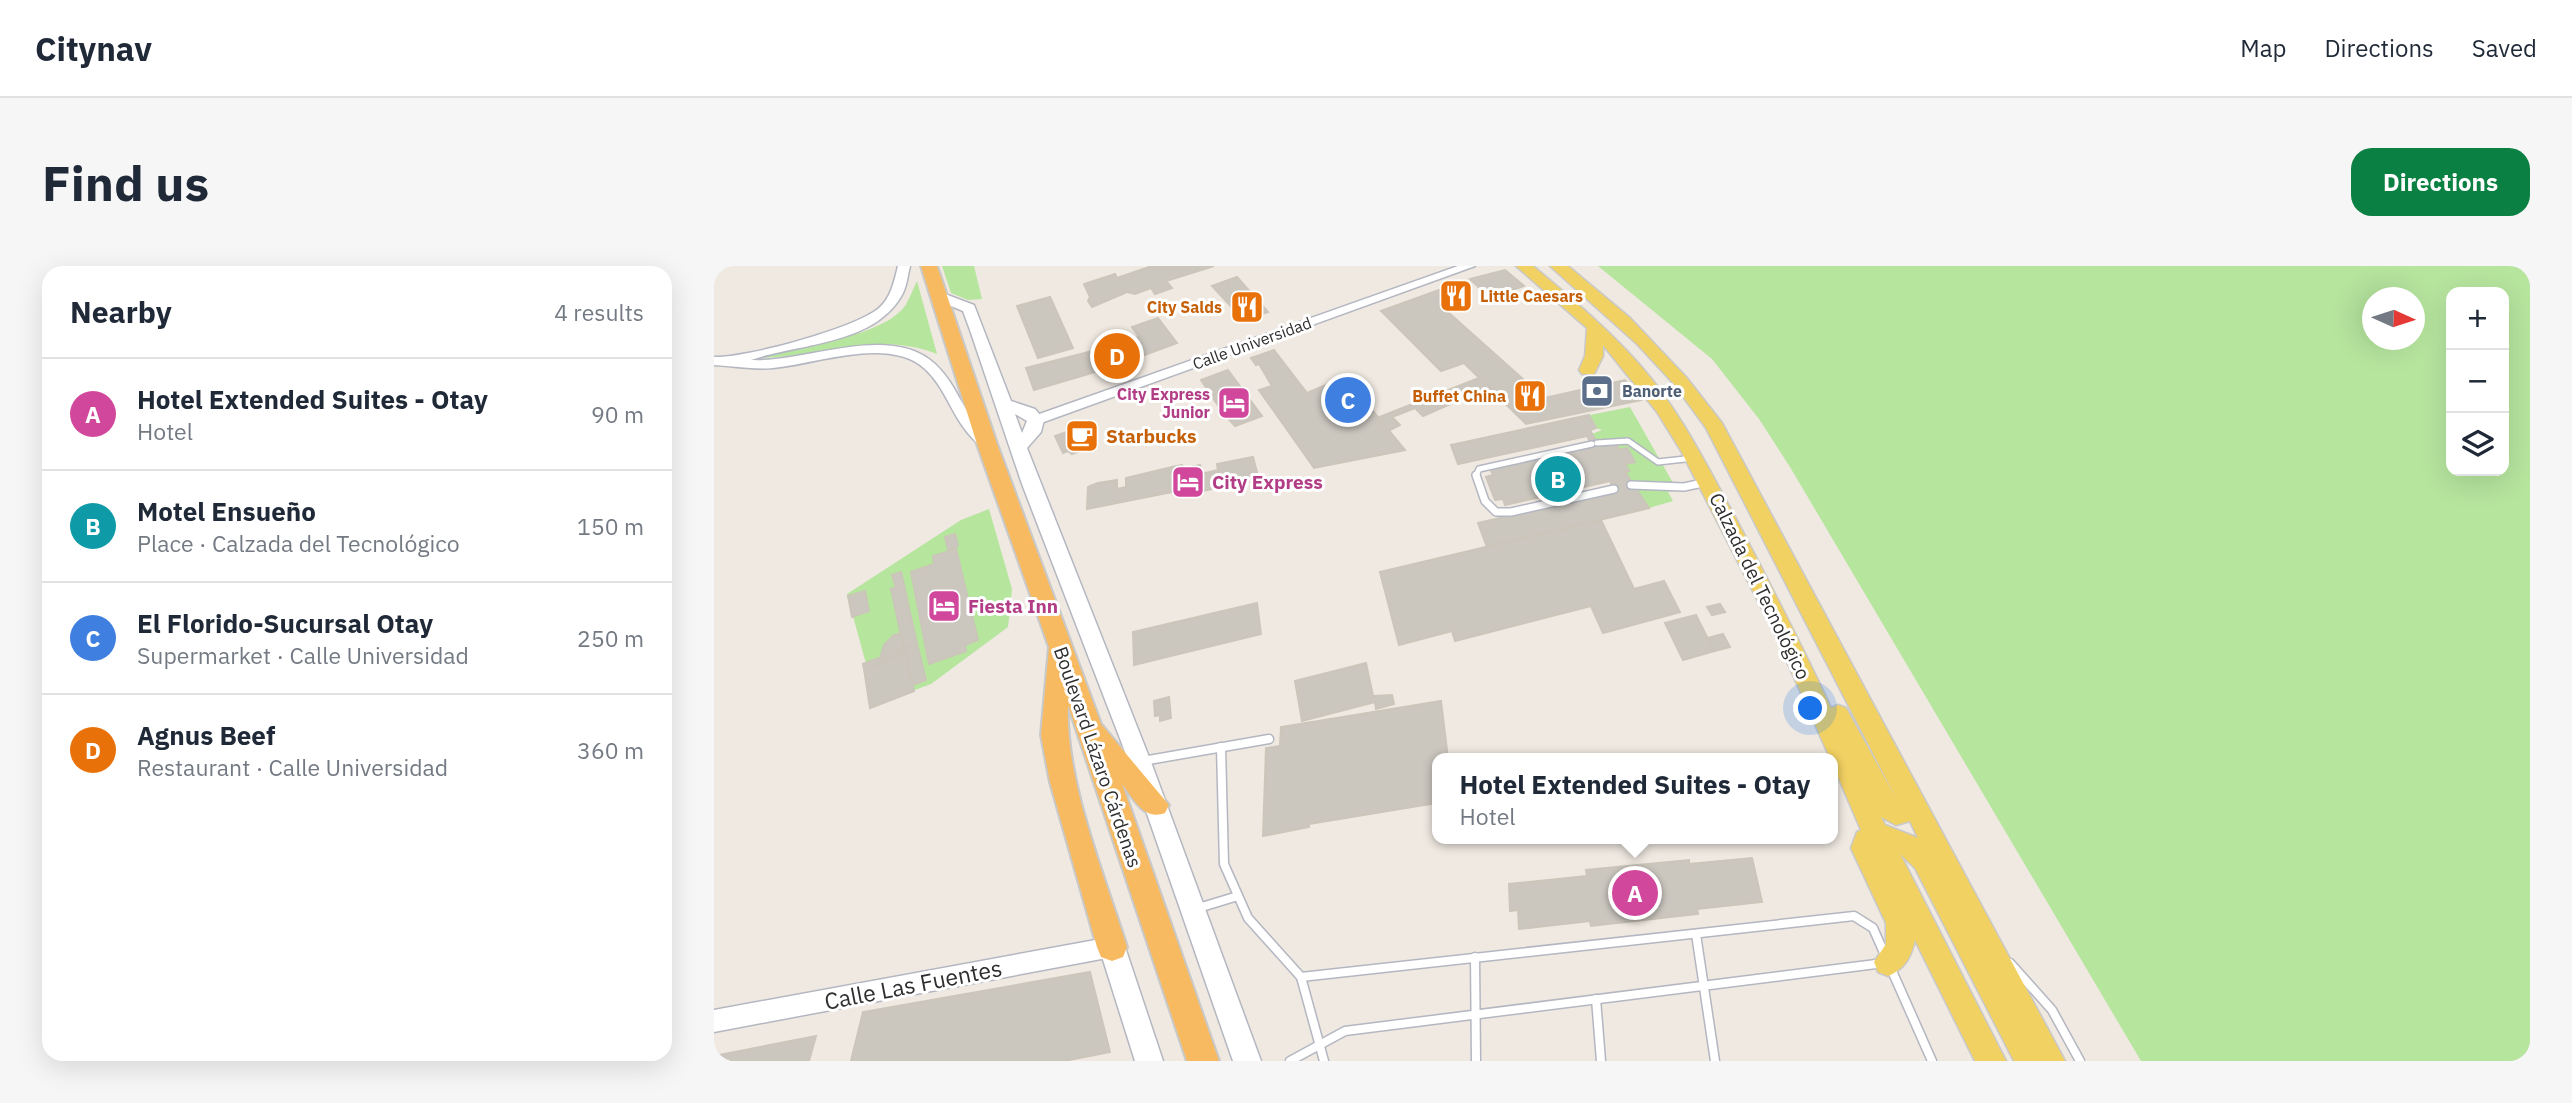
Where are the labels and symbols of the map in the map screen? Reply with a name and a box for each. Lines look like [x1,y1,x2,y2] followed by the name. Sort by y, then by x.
[1437,277,1475,315] restaurant icon: Little Caesars
[1480,286,1583,306] place label: Little Caesars
[2362,287,2425,350] north arrow
[1228,288,1266,326] restaurant icon: City Salds
[1147,297,1222,317] place label: City Salds
[1190,312,1314,374] street label: Calle Universidad
[1094,330,1140,382] pin: D
[1578,372,1616,410] bank icon: Banorte
[1325,374,1371,426] pin: C
[1511,377,1549,415] restaurant icon: Buffet China
[1622,381,1682,401] place label: Banorte
[1117,384,1211,422] place label: City Express Junior
[1215,384,1253,422] hotel icon: City Express Junior
[1412,386,1506,406] place label: Buffet China
[1063,417,1101,455] cafe icon: Starbucks
[1106,424,1197,448] place label: Starbucks
[1535,453,1581,505] pin: B
[1169,463,1207,501] hotel icon: City Express
[1212,470,1323,494] place label: City Express
[1704,489,1816,683] street label: Calzada del Tecnológico
[925,587,963,625] hotel icon: Fiesta Inn
[968,594,1058,618] place label: Fiesta Inn
[1049,643,1147,871] street label: Boulevard Lázaro Cárdenas
[1793,691,1827,725] your location
[1612,867,1658,919] pin: A
[822,952,1004,1016] street label: Calle Las Fuentes

